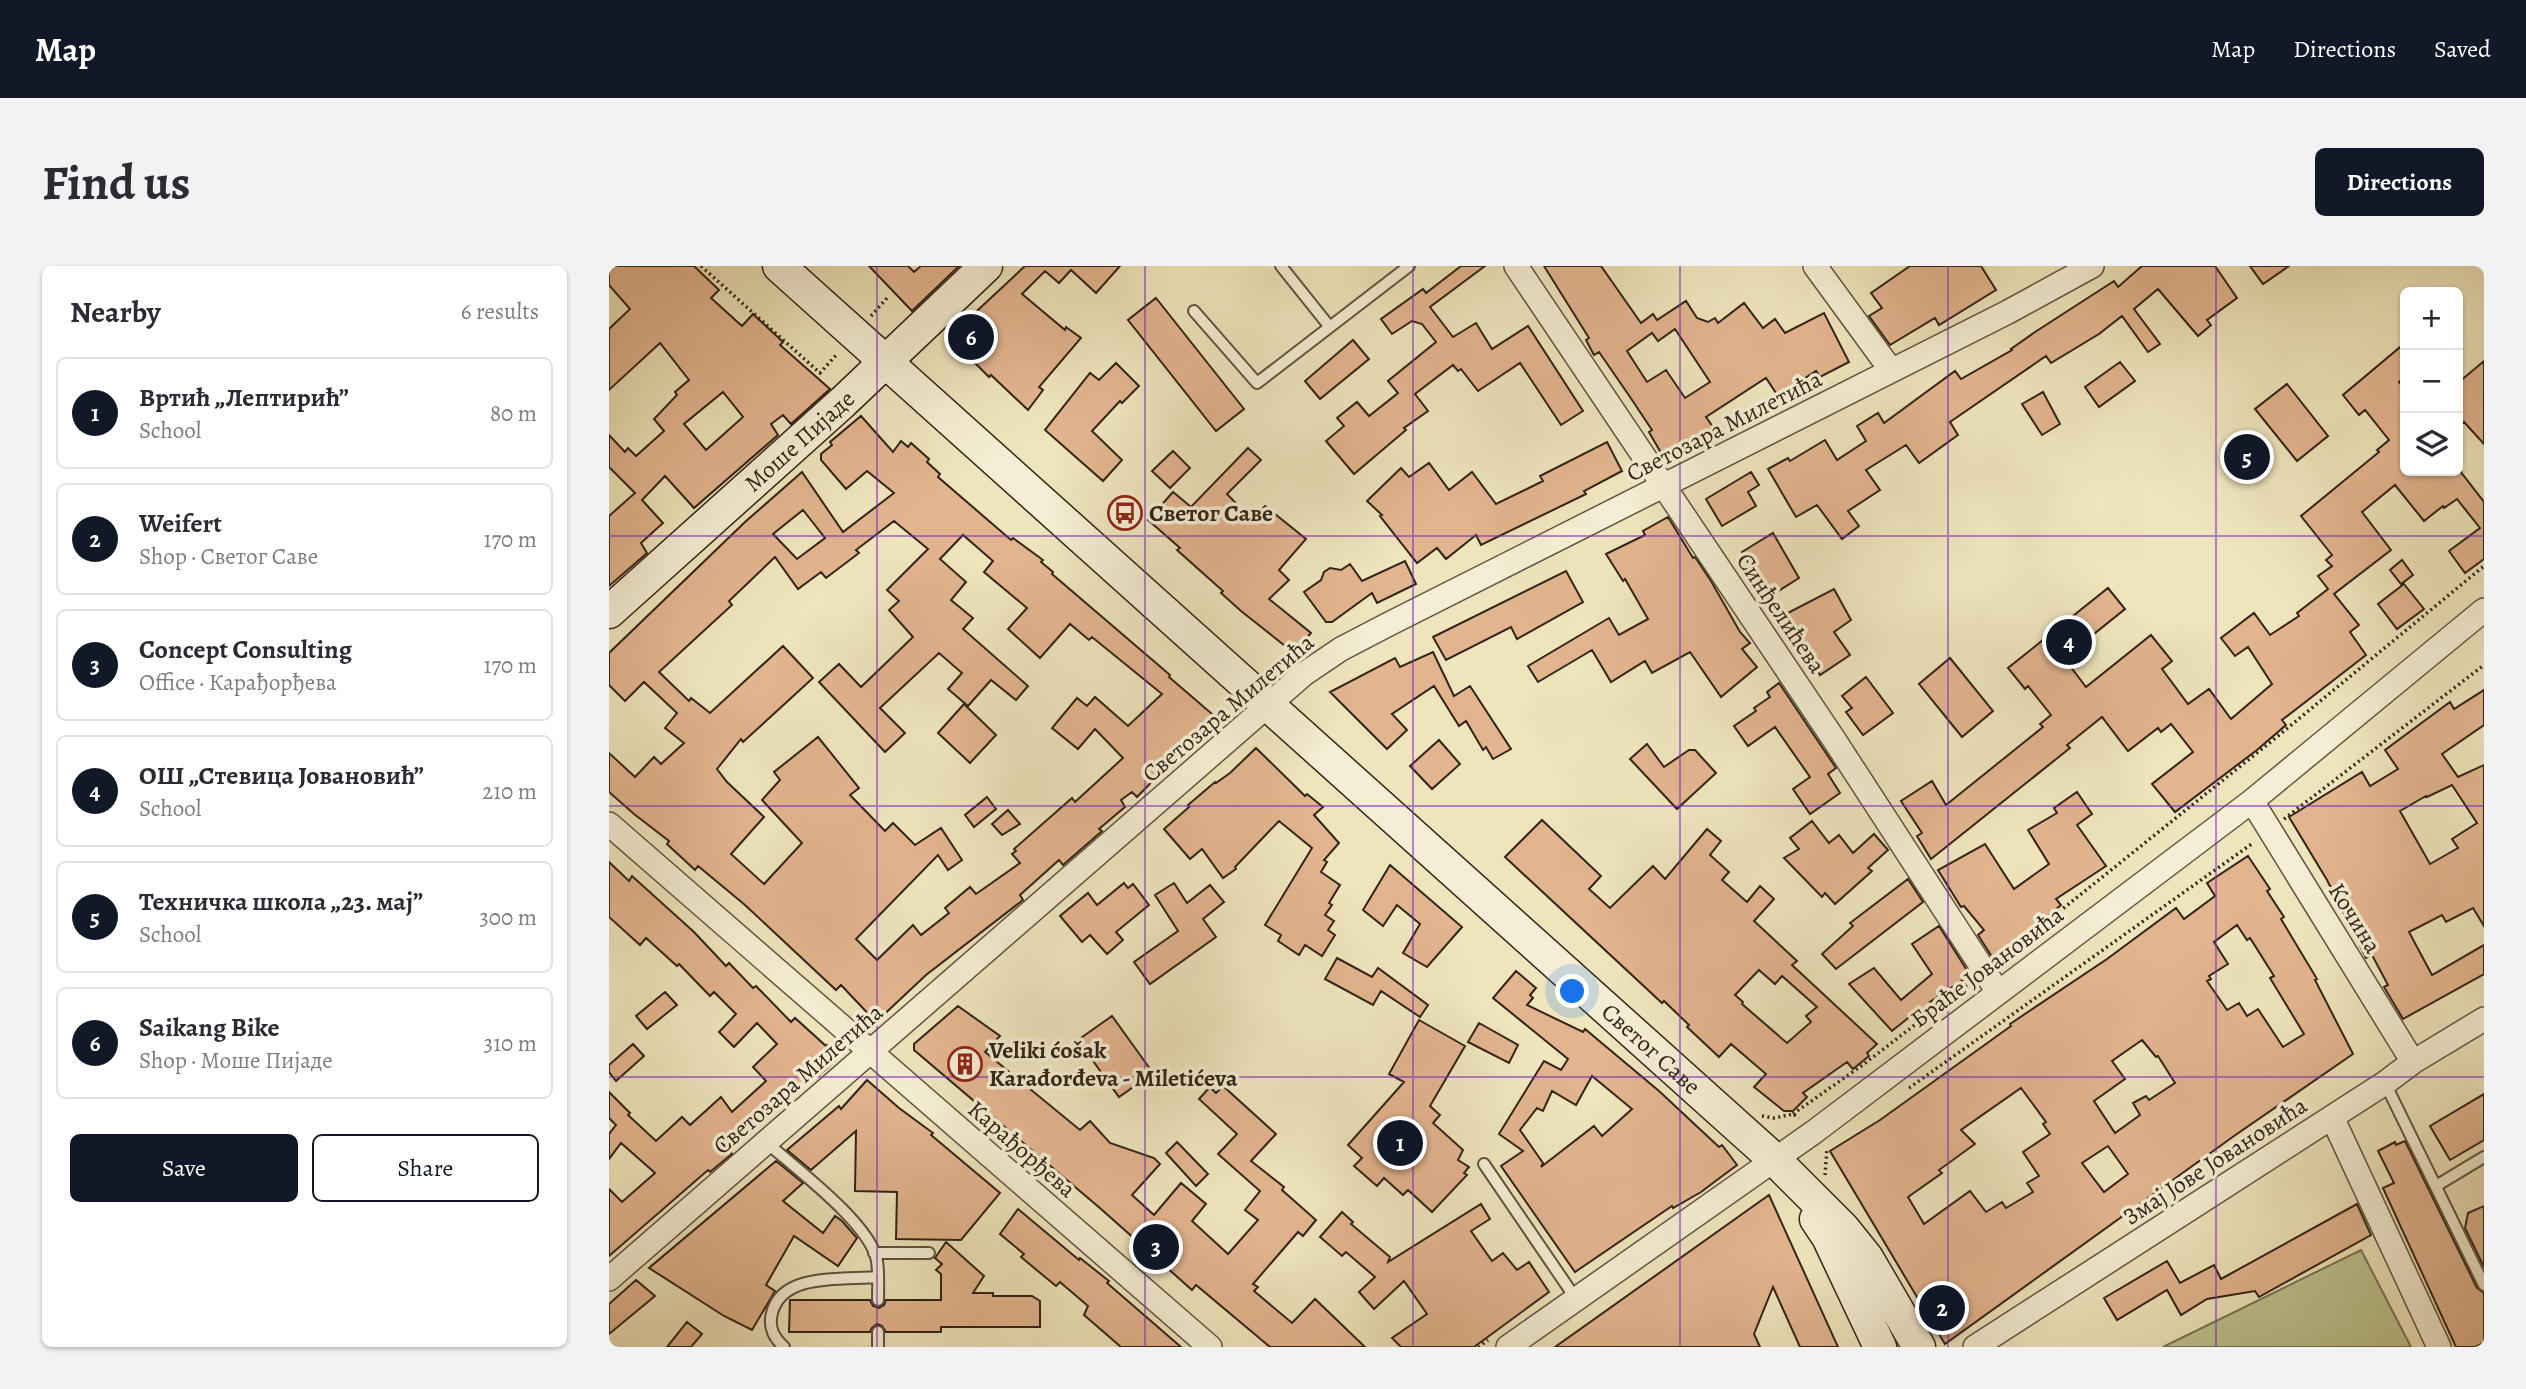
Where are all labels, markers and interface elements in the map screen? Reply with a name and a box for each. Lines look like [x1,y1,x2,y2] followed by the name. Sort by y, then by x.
[35,27,96,72] text: Map
[2211,33,2255,65] text: Map
[2293,33,2396,65] text: Directions
[2434,33,2491,65] text: Saved
[2315,148,2484,216] button: Directions
[42,149,190,216] text: Find us
[2400,287,2463,476] map controls
[2400,287,2463,350] button: +
[70,292,161,332] text: Nearby
[461,296,539,327] text: 6 results
[948,311,994,363] pin: 6
[2400,350,2463,413] button: −
[1621,363,1827,489] street label: Светозара Милетића
[139,380,349,415] text: Вртић „Лептирић”
[737,383,862,499] street label: Моше Пијаде
[91,398,99,429] text: 1
[490,398,537,429] text: 80 m
[2400,413,2463,476] button: layers
[139,415,201,446] text: School
[2224,431,2270,483] pin: 5
[1106,494,1144,532] bus stop icon: Светог Саве
[1149,497,1273,529] place label: Светог Саве
[139,506,222,541] text: Weifert
[89,524,101,555] text: 2
[484,524,537,555] text: 170 m
[139,541,318,572] text: Shop · Светог Саве
[1729,547,1833,679] street label: Синђелићева
[2046,616,2092,668] pin: 4
[1135,627,1321,789] street label: Светозара Милетића
[139,632,352,667] text: Concept Consulting
[90,650,100,681] text: 3
[484,650,537,681] text: 170 m
[139,667,337,698] text: Office · Карађорђева
[139,758,424,793] text: ОШ „Стевица Јовановић”
[90,776,100,807] text: 4
[482,776,537,807] text: 210 m
[139,793,201,824] text: School
[2321,877,2389,959] street label: Кочина
[139,884,423,919] text: Техничка школа „23. мај”
[1904,899,2070,1035] street label: Браће Јовановића
[90,902,100,933] text: 5
[479,902,537,933] text: 300 m
[139,919,201,950] text: School
[1555,974,1589,1008] your location
[706,996,890,1162] street label: Светозара Милетића
[1595,996,1708,1102] street label: Светог Саве
[139,1010,280,1045] text: Saikang Bike
[90,1028,100,1059] text: 6
[484,1028,537,1059] text: 310 m
[988,1034,1238,1094] place label: Veliki ćošak Karađorđeva - Miletićeva
[139,1045,333,1076] text: Shop · Моше Пијаде
[946,1045,984,1083] building icon: Veliki ćošak Karađorđeva - Miletićeva
[2117,1089,2313,1233] street label: Змај Јове Јовановића
[961,1093,1083,1205] street label: Карађорђева
[1377,1117,1423,1169] pin: 1
[70,1134,298,1202] button: Save
[312,1134,539,1202] button: Share
[1133,1221,1179,1273] pin: 3
[1919,1282,1965,1334] pin: 2

